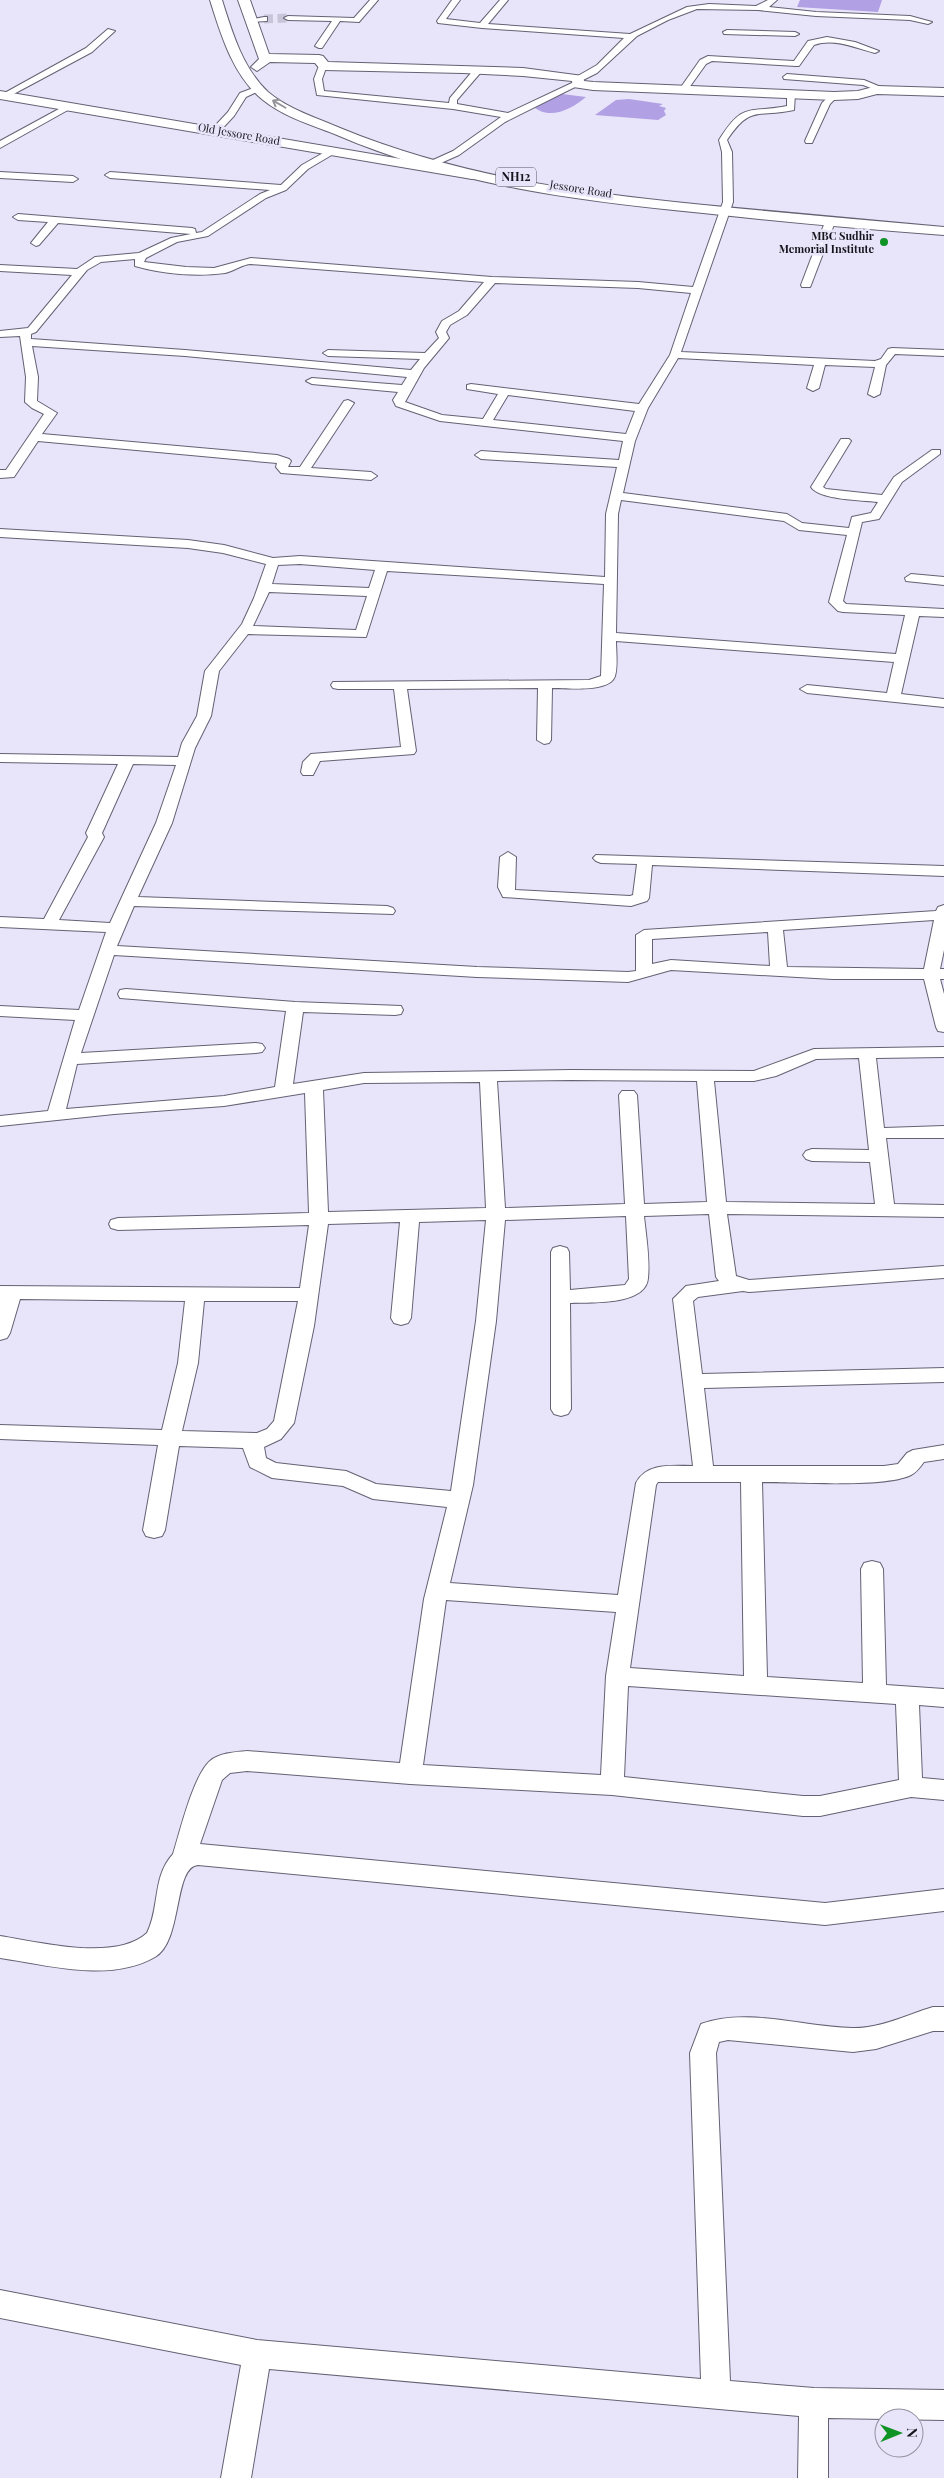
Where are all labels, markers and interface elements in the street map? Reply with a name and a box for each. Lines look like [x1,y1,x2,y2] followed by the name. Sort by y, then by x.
[273,98,287,108] one-way arrow
[197,119,282,148] street label: Old Jessore Road
[496,168,536,186] road number: NH12
[548,176,614,201] street label: Jessore Road
[779,228,875,256] place label: MBC Sudhir Memorial Institute
[878,236,890,248] marker: MBC Sudhir Memorial Institute
[874,2408,924,2458] north arrow
[903,2428,922,2438] text: N

